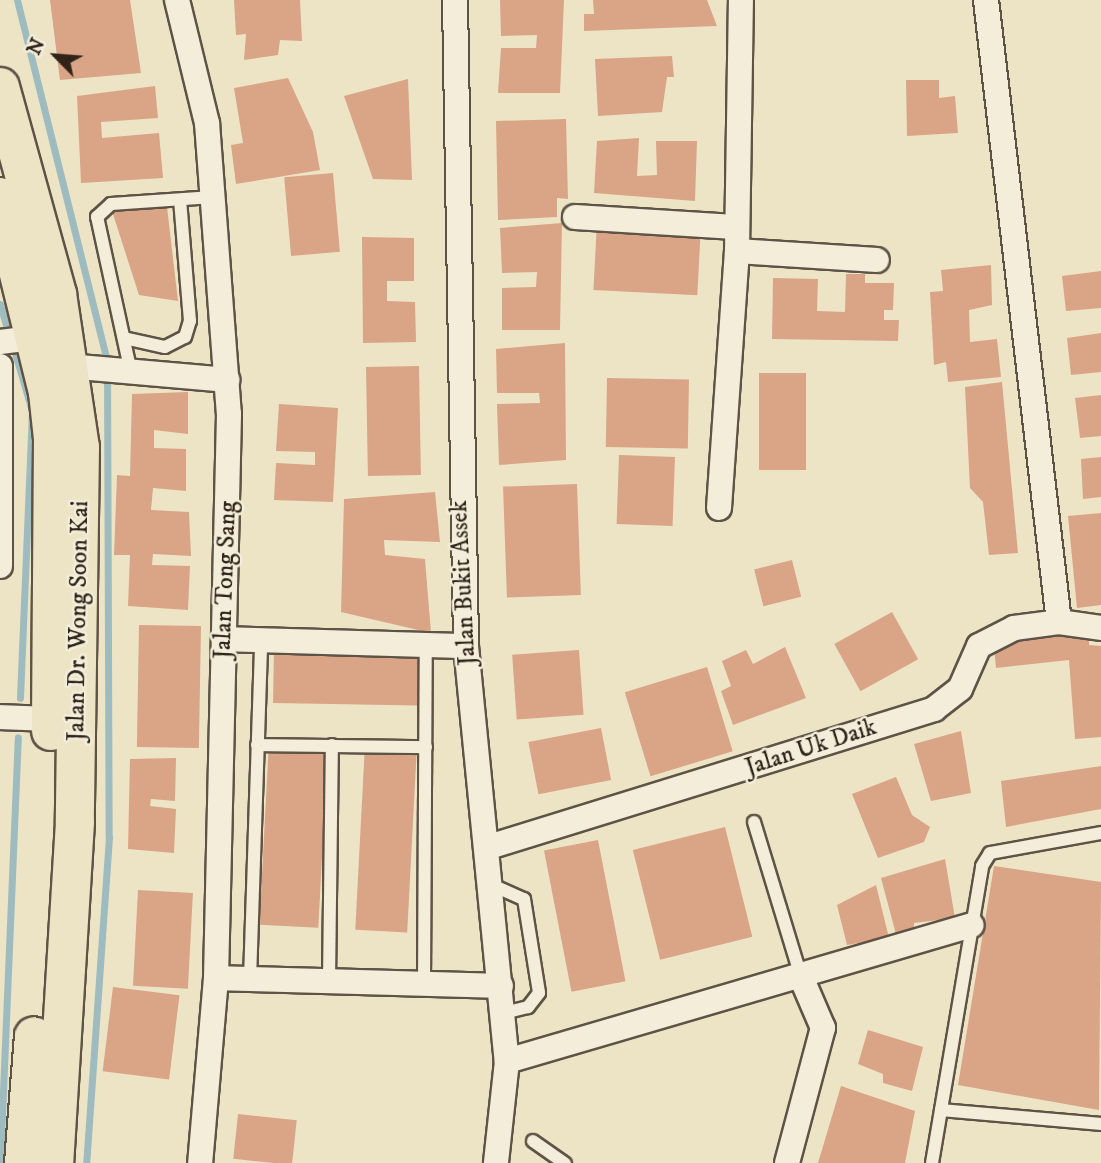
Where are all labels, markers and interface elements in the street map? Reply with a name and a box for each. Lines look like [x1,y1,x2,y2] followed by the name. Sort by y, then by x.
[21,21,91,91] north arrow
[23,35,50,59] text: N
[445,500,483,666] street label: Jalan Bukit Assek
[63,501,95,741] street label: Jalan Dr. Wong Soon Kai
[209,501,243,659] street label: Jalan Tong Sang
[742,713,880,783] street label: Jalan Uk Daik

